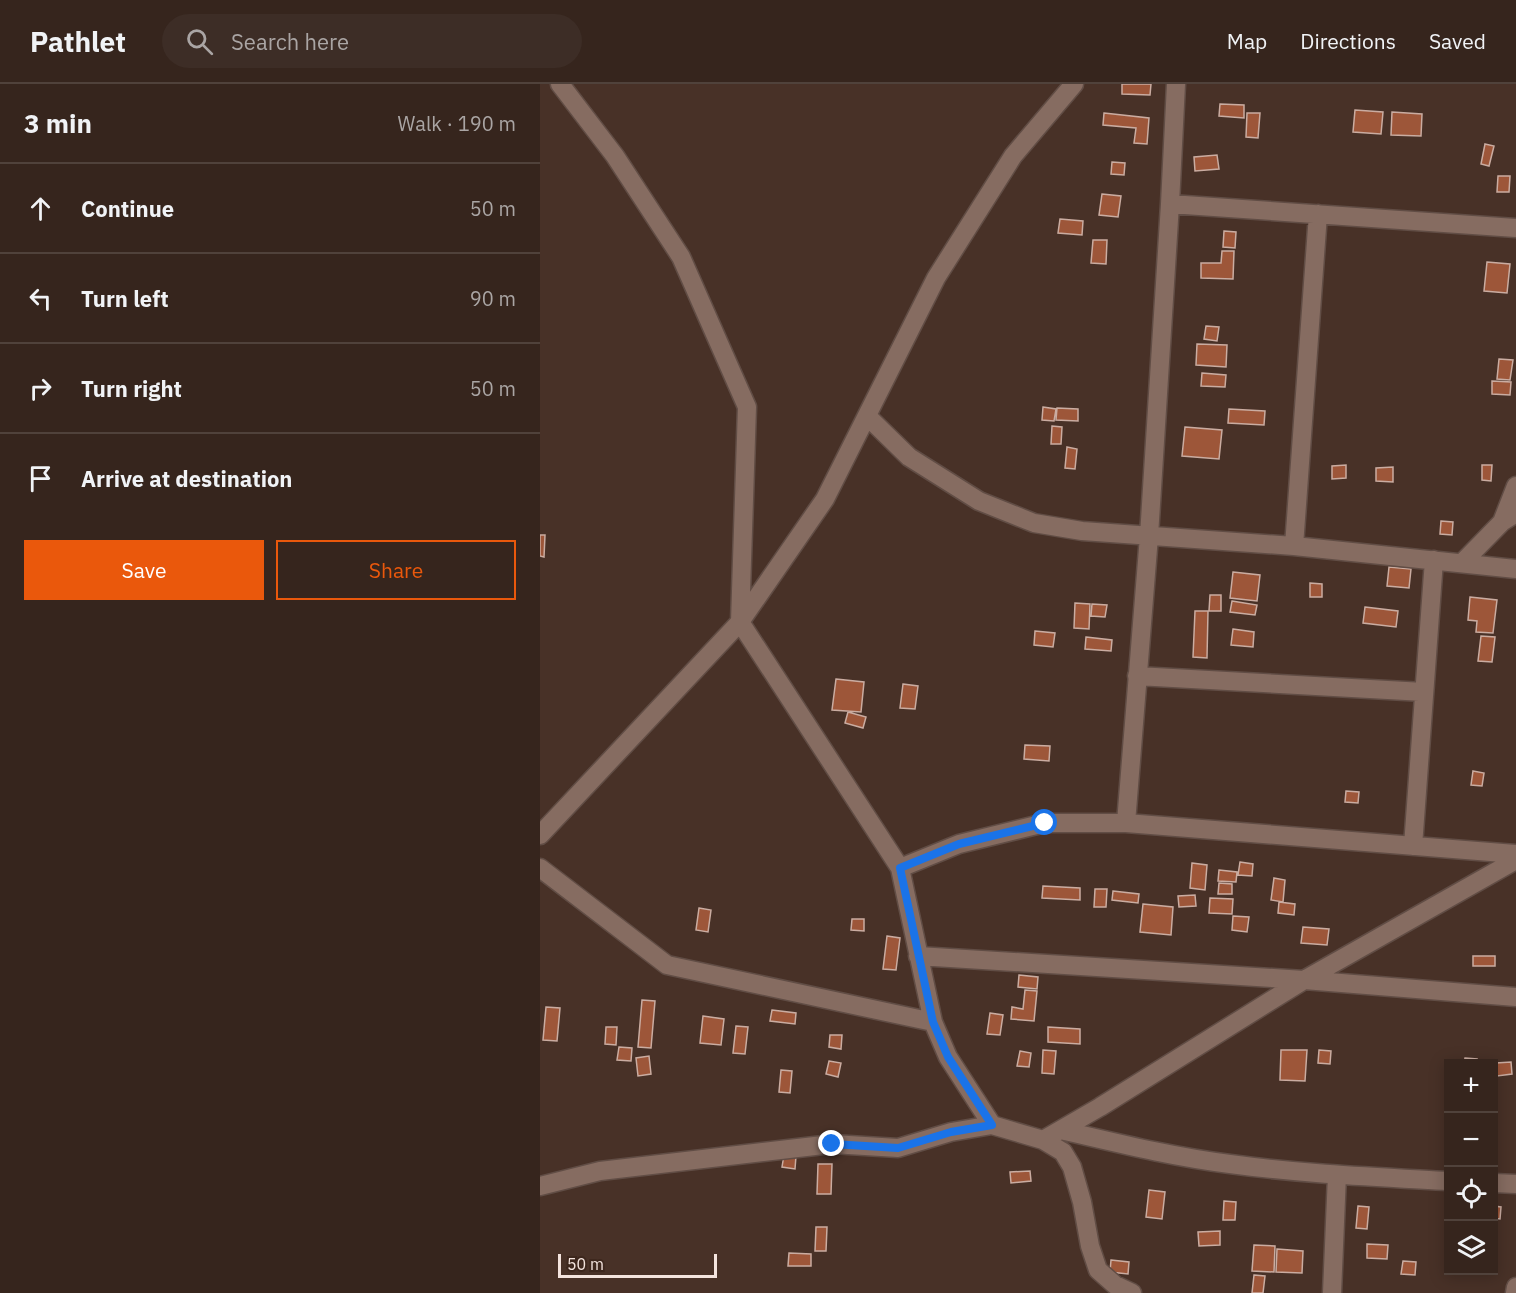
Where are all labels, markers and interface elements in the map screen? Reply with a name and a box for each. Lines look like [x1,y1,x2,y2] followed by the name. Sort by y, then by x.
[162,14,582,68] search box
[30,23,126,60] text: Pathlet
[183,25,216,58] icon: search
[231,27,349,56] text: Search here
[1227,27,1267,55] text: Map
[1300,27,1396,55] text: Directions
[1429,27,1486,55] text: Saved
[24,106,92,140] text: 3 min
[398,110,516,137] text: Walk · 190 m
[24,192,57,225] icon: ahead
[81,194,174,223] text: Continue
[470,195,516,222] text: 50 m
[24,282,57,315] icon: left
[81,284,169,313] text: Turn left
[470,285,516,312] text: 90 m
[24,372,57,405] icon: right
[81,374,182,403] text: Turn right
[470,375,516,402] text: 50 m
[24,462,57,495] icon: arrive
[81,464,292,493] text: Arrive at destination
[24,540,264,600] button: Save
[276,540,516,600] button: Share
[1031,809,1057,835] route start
[1444,1059,1498,1275] map controls
[1444,1059,1498,1113] button: +
[1444,1113,1498,1167] button: −
[818,1130,844,1156] route end
[1444,1167,1498,1221] button: locate
[1444,1221,1498,1275] button: layers
[558,1251,717,1278] scale bar
[567,1254,604,1274] text: 50 m

